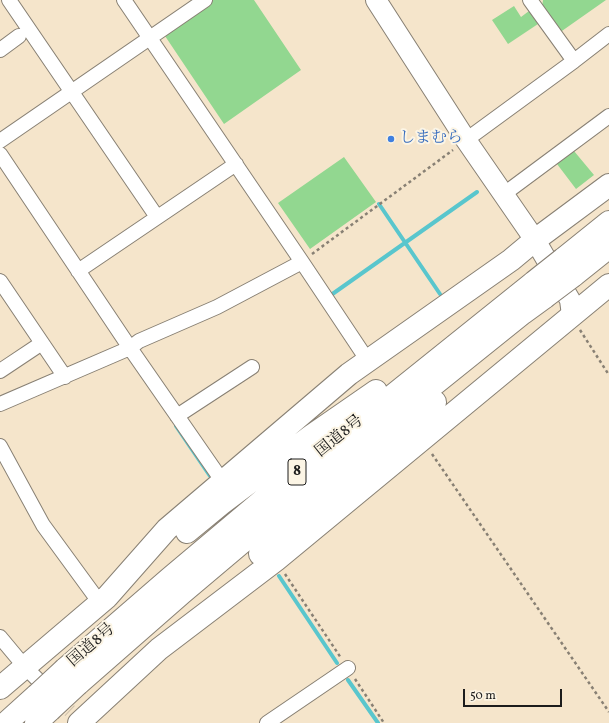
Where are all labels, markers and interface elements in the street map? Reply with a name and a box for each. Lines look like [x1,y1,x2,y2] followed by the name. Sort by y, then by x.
[399,129,463,149] place label: しまむら
[386,134,396,144] marker: しまむら
[312,412,368,462] street label: 国道8号
[288,459,306,485] road number: 8
[65,620,119,672] street label: 国道8号
[465,681,564,707] scale bar
[470,688,496,704] text: 50 m

